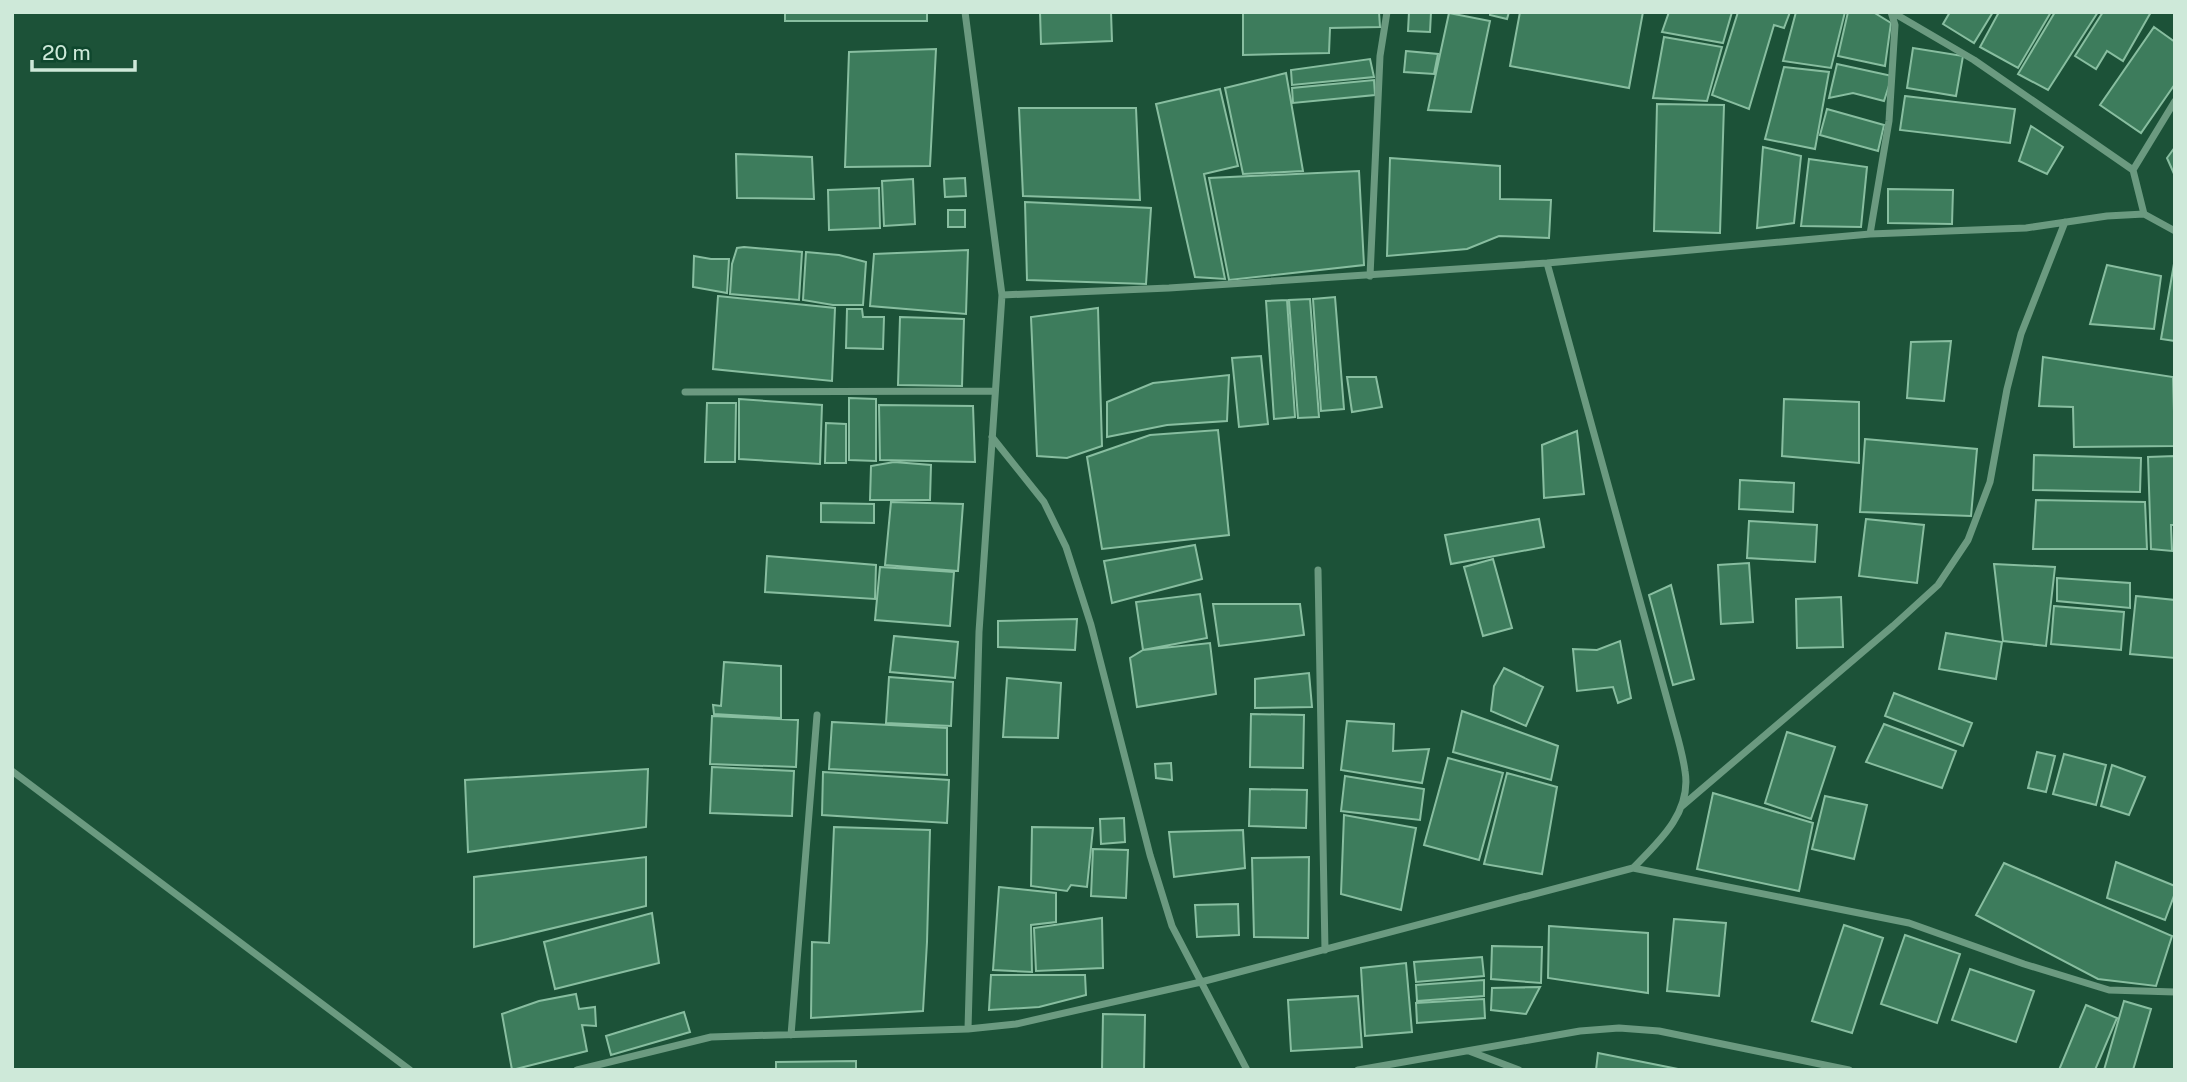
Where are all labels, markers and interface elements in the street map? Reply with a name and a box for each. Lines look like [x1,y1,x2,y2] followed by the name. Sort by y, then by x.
[32,28,135,72] scale bar
[42,40,91,65] text: 20 m

